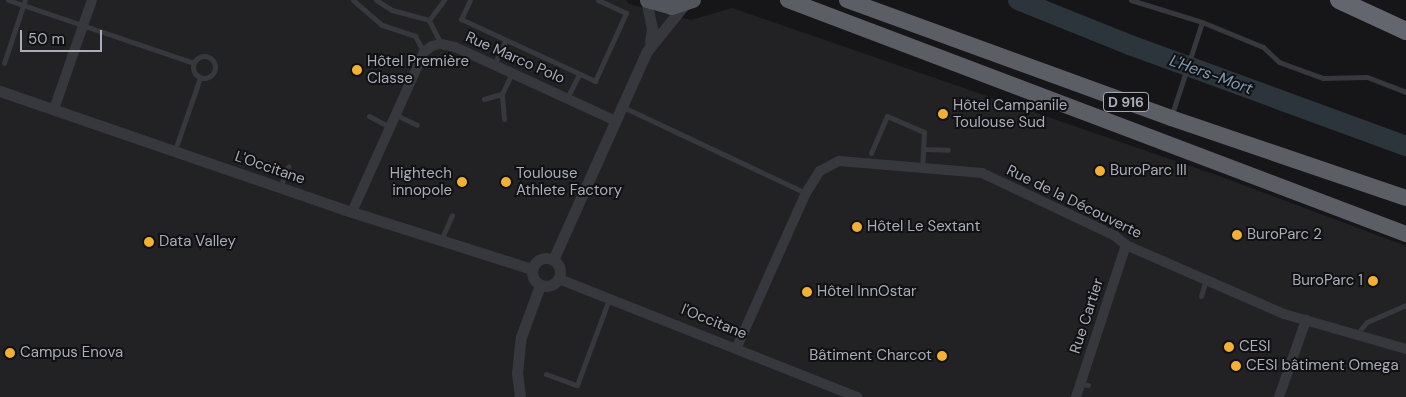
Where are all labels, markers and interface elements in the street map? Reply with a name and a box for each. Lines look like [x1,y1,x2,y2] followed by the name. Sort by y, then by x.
[22,20,105,52] scale bar
[463,28,567,88] street label: Rue Marco Polo
[28,29,65,49] text: 50 m
[1167,51,1255,99] water label: L'Hers-Mort
[367,52,469,87] place label: Hôtel Première Classe
[351,64,363,76] marker: Hôtel Première Classe
[1102,90,1150,114] road number: D 916
[953,96,1067,131] place label: Hôtel Campanile Toulouse Sud
[937,108,949,120] marker: Hôtel Campanile Toulouse Sud
[233,148,307,188] street label: L'Occitane
[1003,161,1145,243] street label: Rue de la Découverte
[1110,162,1187,180] place label: BuroParc III
[390,164,452,199] place label: Hightech innopole
[516,164,622,199] place label: Toulouse Athlete Factory
[1094,165,1106,177] marker: BuroParc III
[456,176,468,188] marker: Hightech innopole
[500,176,512,188] marker: Toulouse Athlete Factory
[867,218,980,236] place label: Hôtel Le Sextant
[851,221,863,233] marker: Hôtel Le Sextant
[1247,226,1322,244] place label: BuroParc 2
[1231,229,1243,241] marker: BuroParc 2
[159,233,236,251] place label: Data Valley
[143,236,155,248] marker: Data Valley
[1292,272,1363,290] place label: BuroParc 1
[1367,275,1379,287] marker: BuroParc 1
[1066,276,1108,356] street label: Rue Cartier
[817,283,916,301] place label: Hôtel InnOstar
[801,286,813,298] marker: Hôtel InnOstar
[679,301,749,343] street label: l'Occitane
[1239,338,1270,356] place label: CESI
[1223,341,1235,353] marker: CESI
[20,344,123,362] place label: Campus Enova
[4,347,16,359] marker: Campus Enova
[809,347,932,365] place label: Bâtiment Charcot
[936,350,948,362] marker: Bâtiment Charcot
[1246,357,1399,375] place label: CESI bâtiment Omega
[1230,360,1242,372] marker: CESI bâtiment Omega

